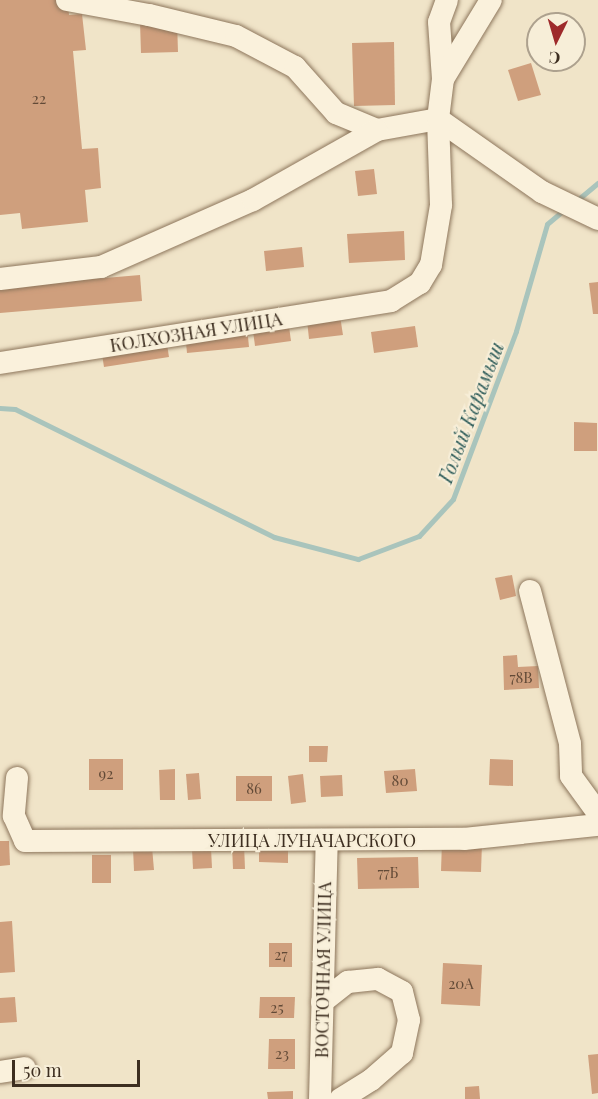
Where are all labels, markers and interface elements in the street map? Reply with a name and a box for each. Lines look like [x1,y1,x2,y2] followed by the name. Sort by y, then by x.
[526,12,586,72] north arrow
[548,47,561,69] text: С
[32,90,46,108] house number: 22
[108,308,284,356] street label: КОЛХОЗНАЯ УЛИЦА
[432,338,508,486] water label: Голый Карамыш
[509,669,533,687] house number: 78В
[99,765,113,783] house number: 92
[392,772,408,790] house number: 80
[246,780,262,798] house number: 86
[208,829,416,851] street label: УЛИЦА ЛУНАЧАРСКОГО
[377,864,399,882] house number: 77Б
[311,882,335,1058] street label: ВОСТОЧНАЯ УЛИЦА
[274,946,288,964] house number: 27
[448,975,474,993] house number: 20А
[270,999,284,1017] house number: 25
[275,1045,289,1063] house number: 23
[15,1048,142,1086] scale bar
[23,1058,62,1082] text: 50 m

